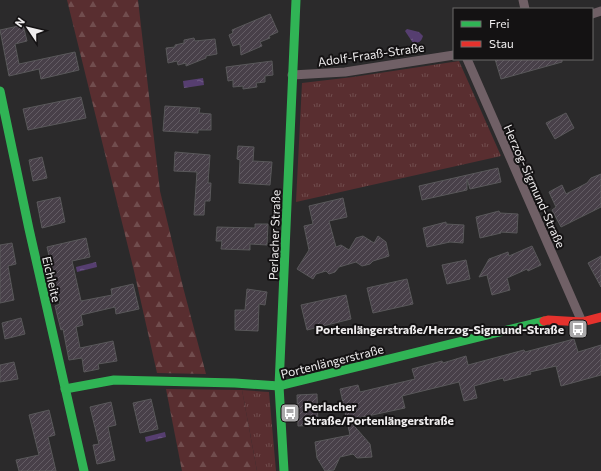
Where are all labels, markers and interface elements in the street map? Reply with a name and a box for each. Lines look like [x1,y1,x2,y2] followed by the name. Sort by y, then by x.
[8,8,48,48] north arrow
[453,8,593,60] legend
[12,15,27,29] text: N
[489,16,510,30] text: Frei
[489,36,514,50] text: Stau
[317,40,425,68] street label: Adolf-Fraaß-Straße
[501,122,569,250] street label: Herzog-Sigmund-Straße
[265,190,283,280] street label: Perlacher Straße
[40,255,64,303] street label: Eichleite
[567,318,589,340] bus stop icon: Portenlängerstraße/Herzog-Sigmund-Straße
[315,322,564,336] place label: Portenlängerstraße/Herzog-Sigmund-Straße
[279,341,385,381] street label: Portenlängerstraße
[304,399,454,427] place label: Perlacher Straße/Portenlängerstraße
[279,402,301,424] bus stop icon: Perlacher Straße/Portenlängerstraße

